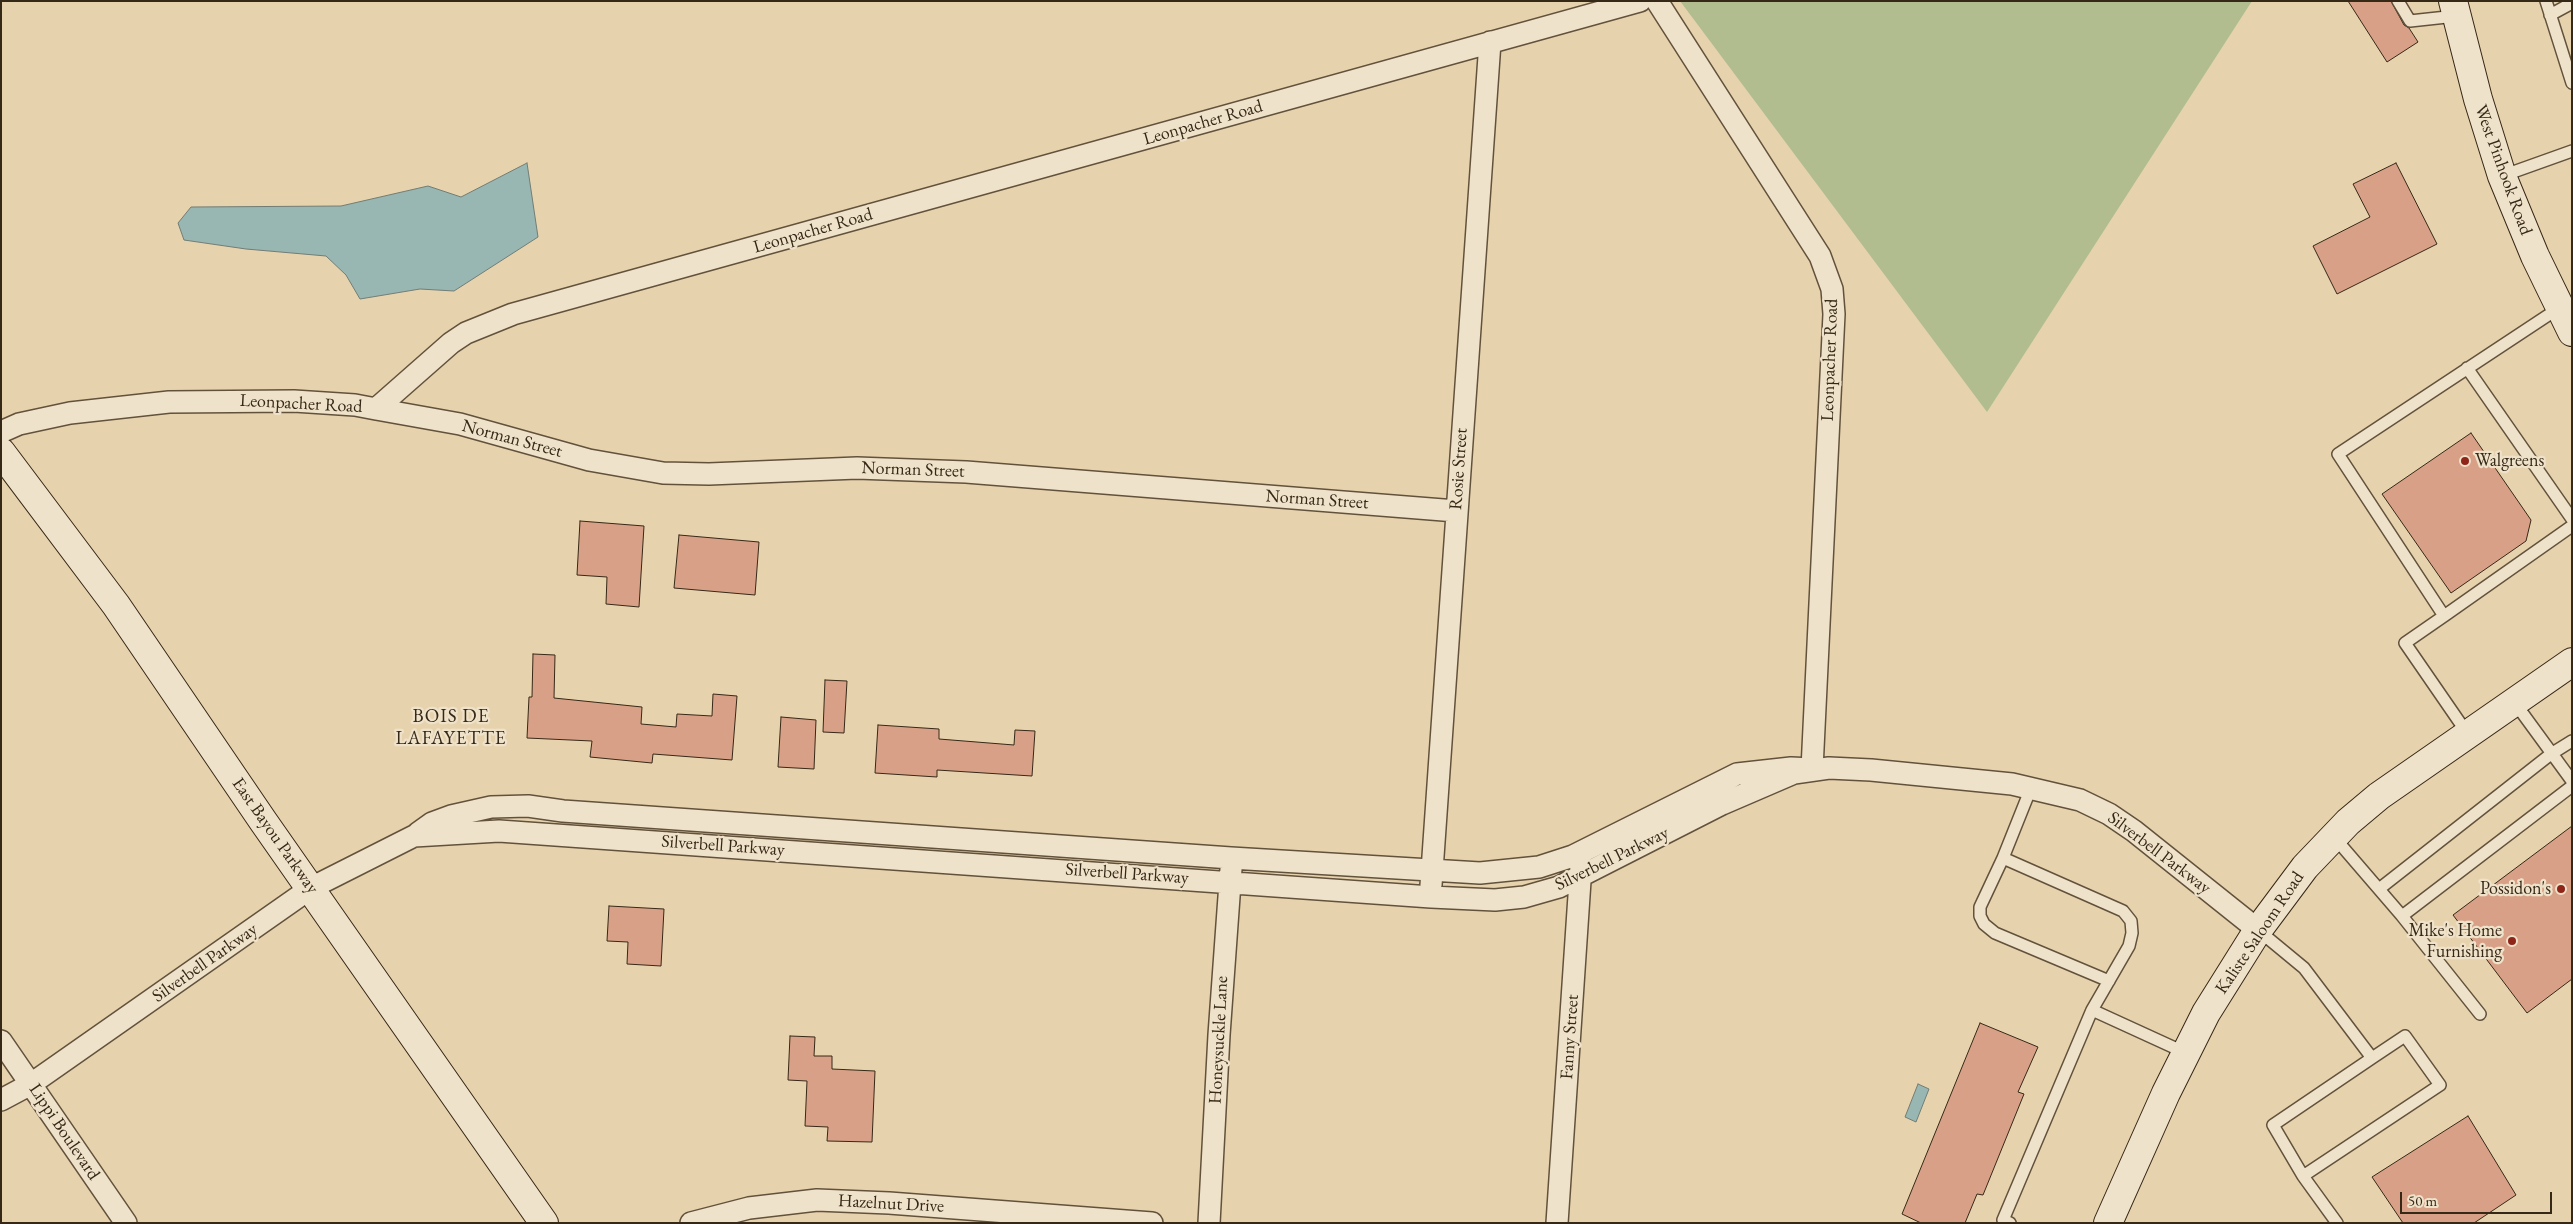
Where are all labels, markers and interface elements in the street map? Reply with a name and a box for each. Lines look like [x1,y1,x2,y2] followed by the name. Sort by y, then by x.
[1141,96,1265,150] street label: Leonpacher Road
[2469,102,2537,238] street label: West Pinhook Road
[751,204,875,258] street label: Leonpacher Road
[1817,298,1843,422] street label: Leonpacher Road
[239,390,363,418] street label: Leonpacher Road
[459,415,565,463] street label: Norman Street
[1445,427,1473,511] street label: Rosie Street
[2475,450,2544,472] place label: Walgreens
[2459,455,2471,467] marker: Walgreens
[861,457,965,483] street label: Norman Street
[1265,486,1369,514] street label: Norman Street
[394,706,508,750] district label: BOIS DE LAFAYETTE
[227,774,323,898] street label: East Bayou Parkway
[2103,807,2215,899] street label: Silverbell Parkway
[1552,822,1672,896] street label: Silverbell Parkway
[661,831,785,861] street label: Silverbell Parkway
[1065,859,1189,889] street label: Silverbell Parkway
[2211,868,2309,998] street label: Kaliste Saloom Road
[2480,878,2551,900] place label: Possidon's
[2555,883,2567,895] marker: Possidon's
[148,919,262,1007] street label: Silverbell Parkway
[2408,920,2502,962] place label: Mike's Home Furnishing
[2506,935,2518,947] marker: Mike's Home Furnishing
[1205,975,1233,1105] street label: Honeysuckle Lane
[1556,994,1584,1080] street label: Fanny Street
[24,1080,104,1184] street label: Lippi Boulevard
[2403,1182,2556,1214] scale bar
[837,1190,945,1218] street label: Hazelnut Drive
[2408,1191,2437,1210] text: 50 m

